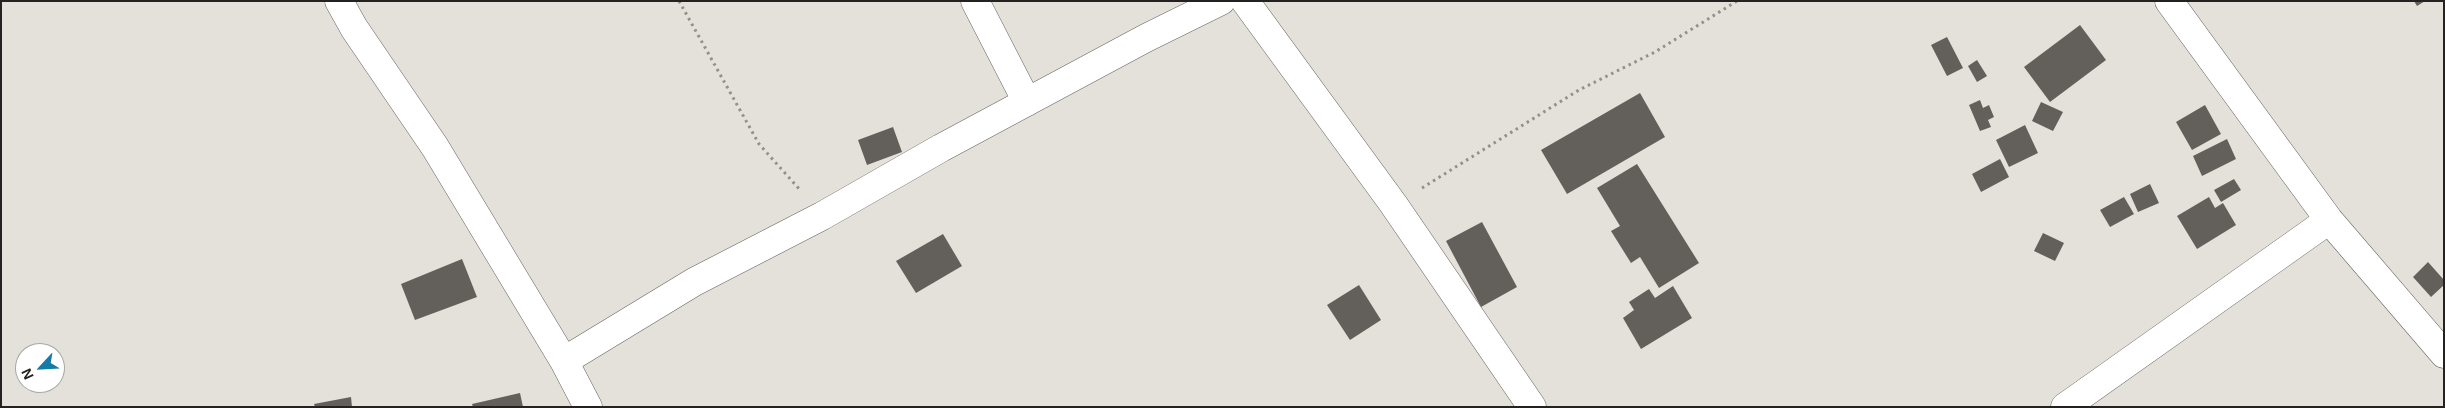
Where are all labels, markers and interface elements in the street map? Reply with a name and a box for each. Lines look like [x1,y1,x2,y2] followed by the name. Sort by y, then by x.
[15,343,65,393] north arrow
[18,366,37,382] text: N

